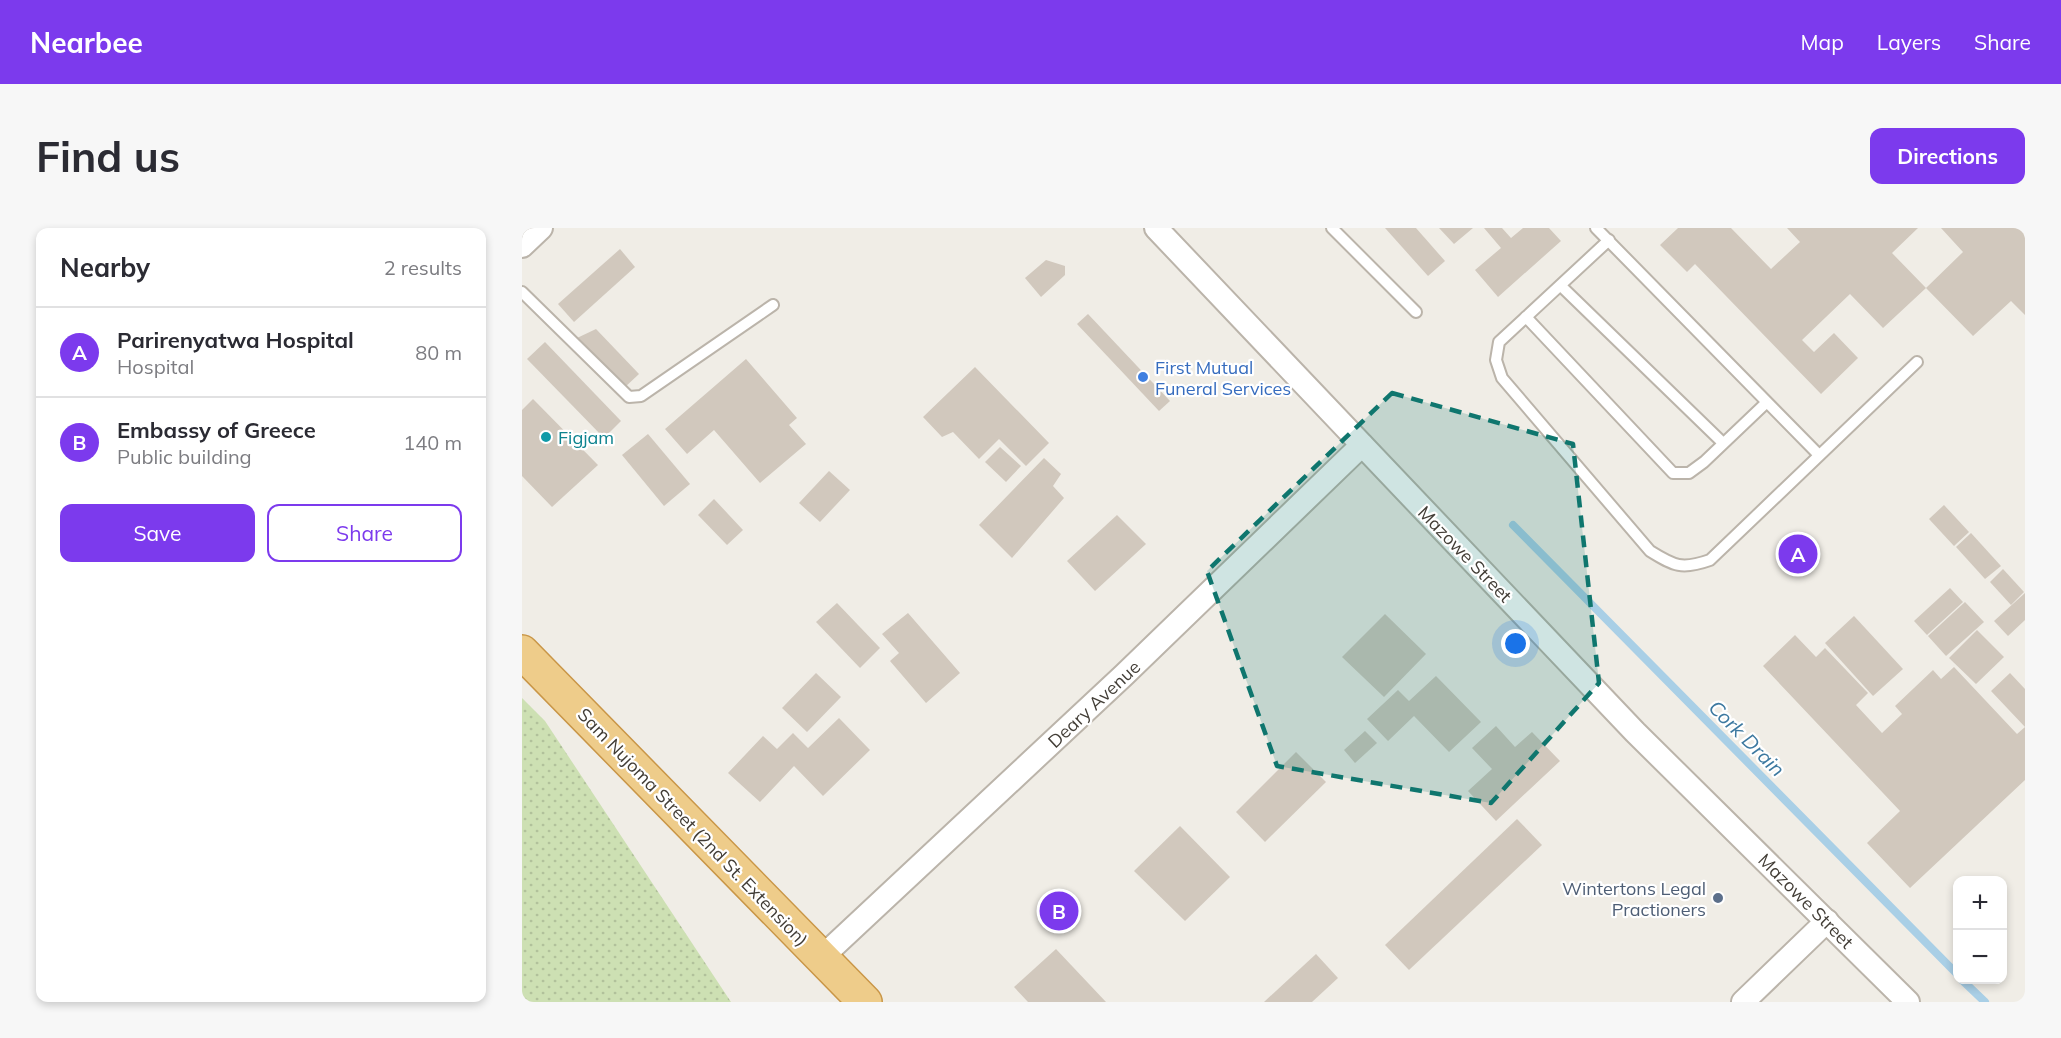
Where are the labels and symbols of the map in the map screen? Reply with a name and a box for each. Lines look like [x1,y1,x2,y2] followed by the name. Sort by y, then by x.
[1155,356,1291,400] place label: First Mutual Funeral Services
[1136,370,1150,384] marker: First Mutual Funeral Services
[558,426,614,449] place label: Figjam
[539,430,553,444] marker: Figjam
[1413,501,1517,607] street label: Mazowe Street
[1778,532,1818,576] pin: A
[1501,629,1530,658] your location
[1043,655,1145,753] street label: Deary Avenue
[1704,695,1790,781] water label: Cork Drain
[573,703,813,951] street label: Sam Nujoma Street (2nd St. Extension)
[1754,849,1858,953] street label: Mazowe Street
[1562,877,1706,921] place label: Wintertons Legal Practioners
[1040,888,1078,934] pin: B
[1711,891,1725,905] marker: Wintertons Legal Practioners

